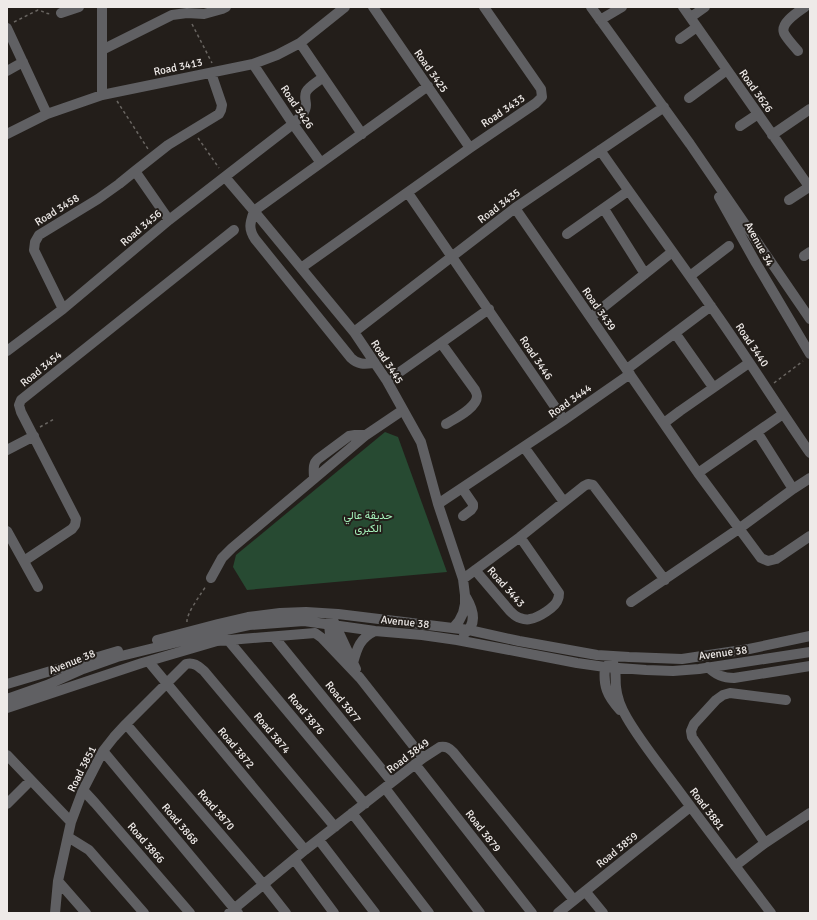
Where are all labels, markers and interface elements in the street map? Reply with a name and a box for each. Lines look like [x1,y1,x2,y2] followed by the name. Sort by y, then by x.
[411,47,451,95] street label: Road 3425
[152,55,204,79] street label: Road 3413
[736,67,776,115] street label: Road 3626
[278,83,316,131] street label: Road 3426
[479,92,527,130] street label: Road 3433
[475,186,523,226] street label: Road 3435
[32,191,82,229] street label: Road 3458
[118,207,164,249] street label: Road 3456
[742,220,777,269] street label: Avenue 34
[579,285,619,333] street label: Road 3439
[733,321,771,369] street label: Road 3440
[517,334,555,382] street label: Road 3446
[368,338,406,386] street label: Road 3445
[18,348,64,390] street label: Road 3454
[546,381,594,421] street label: Road 3444
[343,509,393,535] park label: حديقة عالي الكبرى
[485,564,528,610] street label: Road 3443
[380,613,430,631] street label: Avenue 38
[698,643,748,663] street label: Avenue 38
[47,647,97,677] street label: Avenue 38
[322,679,364,725] street label: Road 3877
[285,691,327,737] street label: Road 3876
[251,710,293,756] street label: Road 3874
[215,725,257,771] street label: Road 3872
[384,736,432,776] street label: Road 3849
[65,744,99,794] street label: Road 3851
[687,785,727,833] street label: Road 3881
[195,787,237,833] street label: Road 3870
[159,801,201,847] street label: Road 3868
[463,807,503,855] street label: Road 3879
[125,820,167,866] street label: Road 3866
[594,829,640,871] street label: Road 3859

